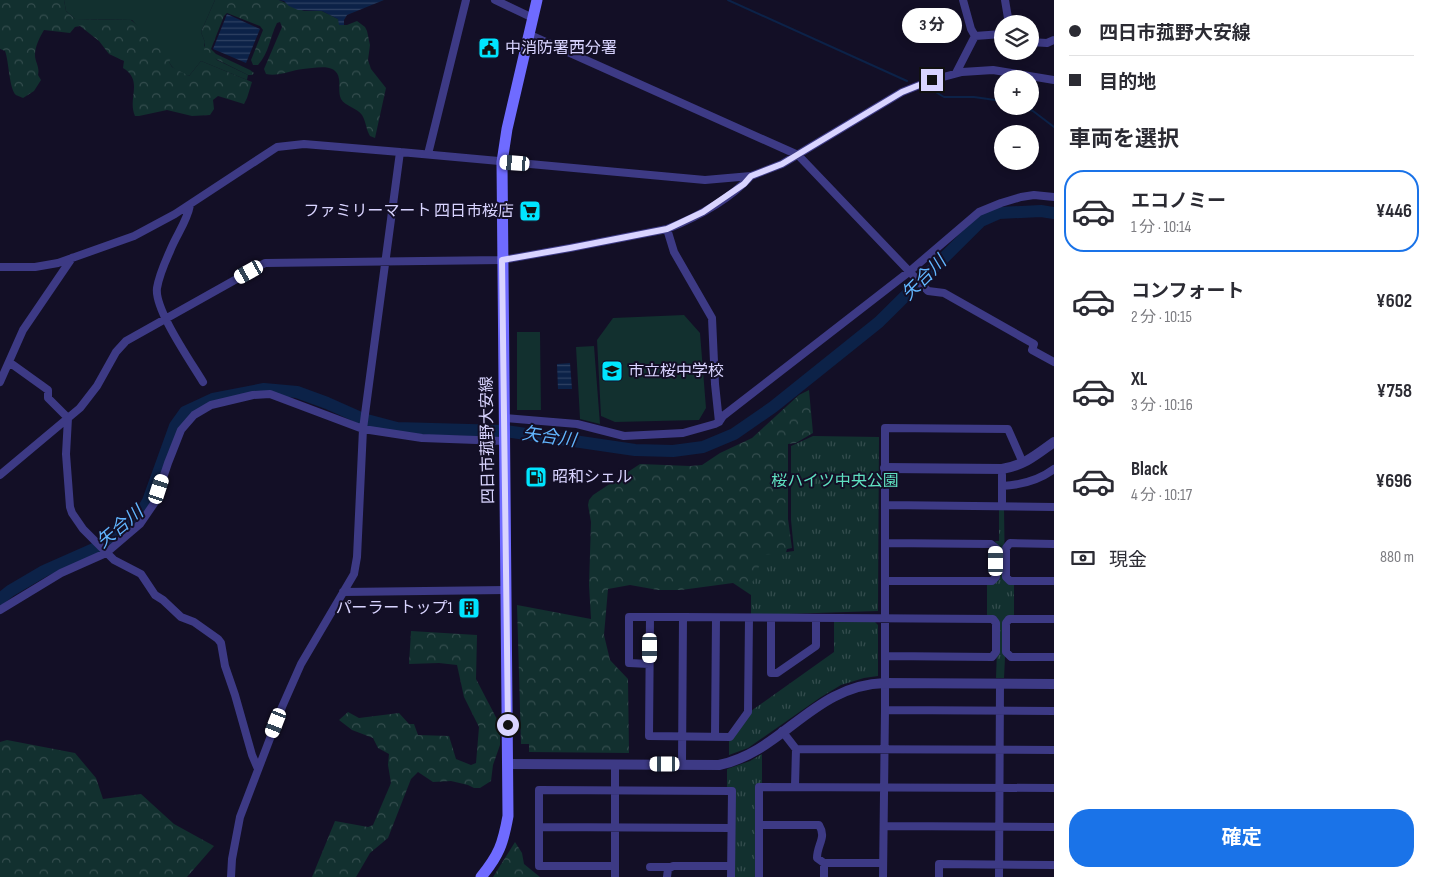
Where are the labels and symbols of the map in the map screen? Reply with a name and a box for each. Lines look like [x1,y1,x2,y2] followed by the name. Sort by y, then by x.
[902,8,962,42] callout: 3 分
[477,36,501,60] public building icon: 中消防署西分署
[505,39,617,58] place label: 中消防署西分署
[921,69,943,91] route end
[499,154,530,172] car
[518,199,542,223] supermarket icon: ファミリーマート 四日市桜店
[303,202,514,221] place label: ファミリーマート 四日市桜店
[897,250,952,305] water label: 矢合川
[232,258,265,286] car
[600,359,624,383] school or university icon: 市立桜中学校
[628,362,724,381] place label: 市立桜中学校
[477,376,499,504] street label: 四日市菰野大安線
[521,423,579,451] water label: 矢合川
[524,465,548,489] fuel station icon: 昭和シェル
[552,468,632,487] place label: 昭和シェル
[147,472,170,506] car
[771,472,899,491] park label: 桜ハイツ中央公園
[93,500,149,552] water label: 矢合川
[988,546,1003,576] car
[457,596,481,620] building icon: パーラートップ1
[335,599,453,618] place label: パーラートップ1
[642,633,657,663] car
[263,706,288,740] car
[497,714,519,736] route start
[650,757,680,772] car

